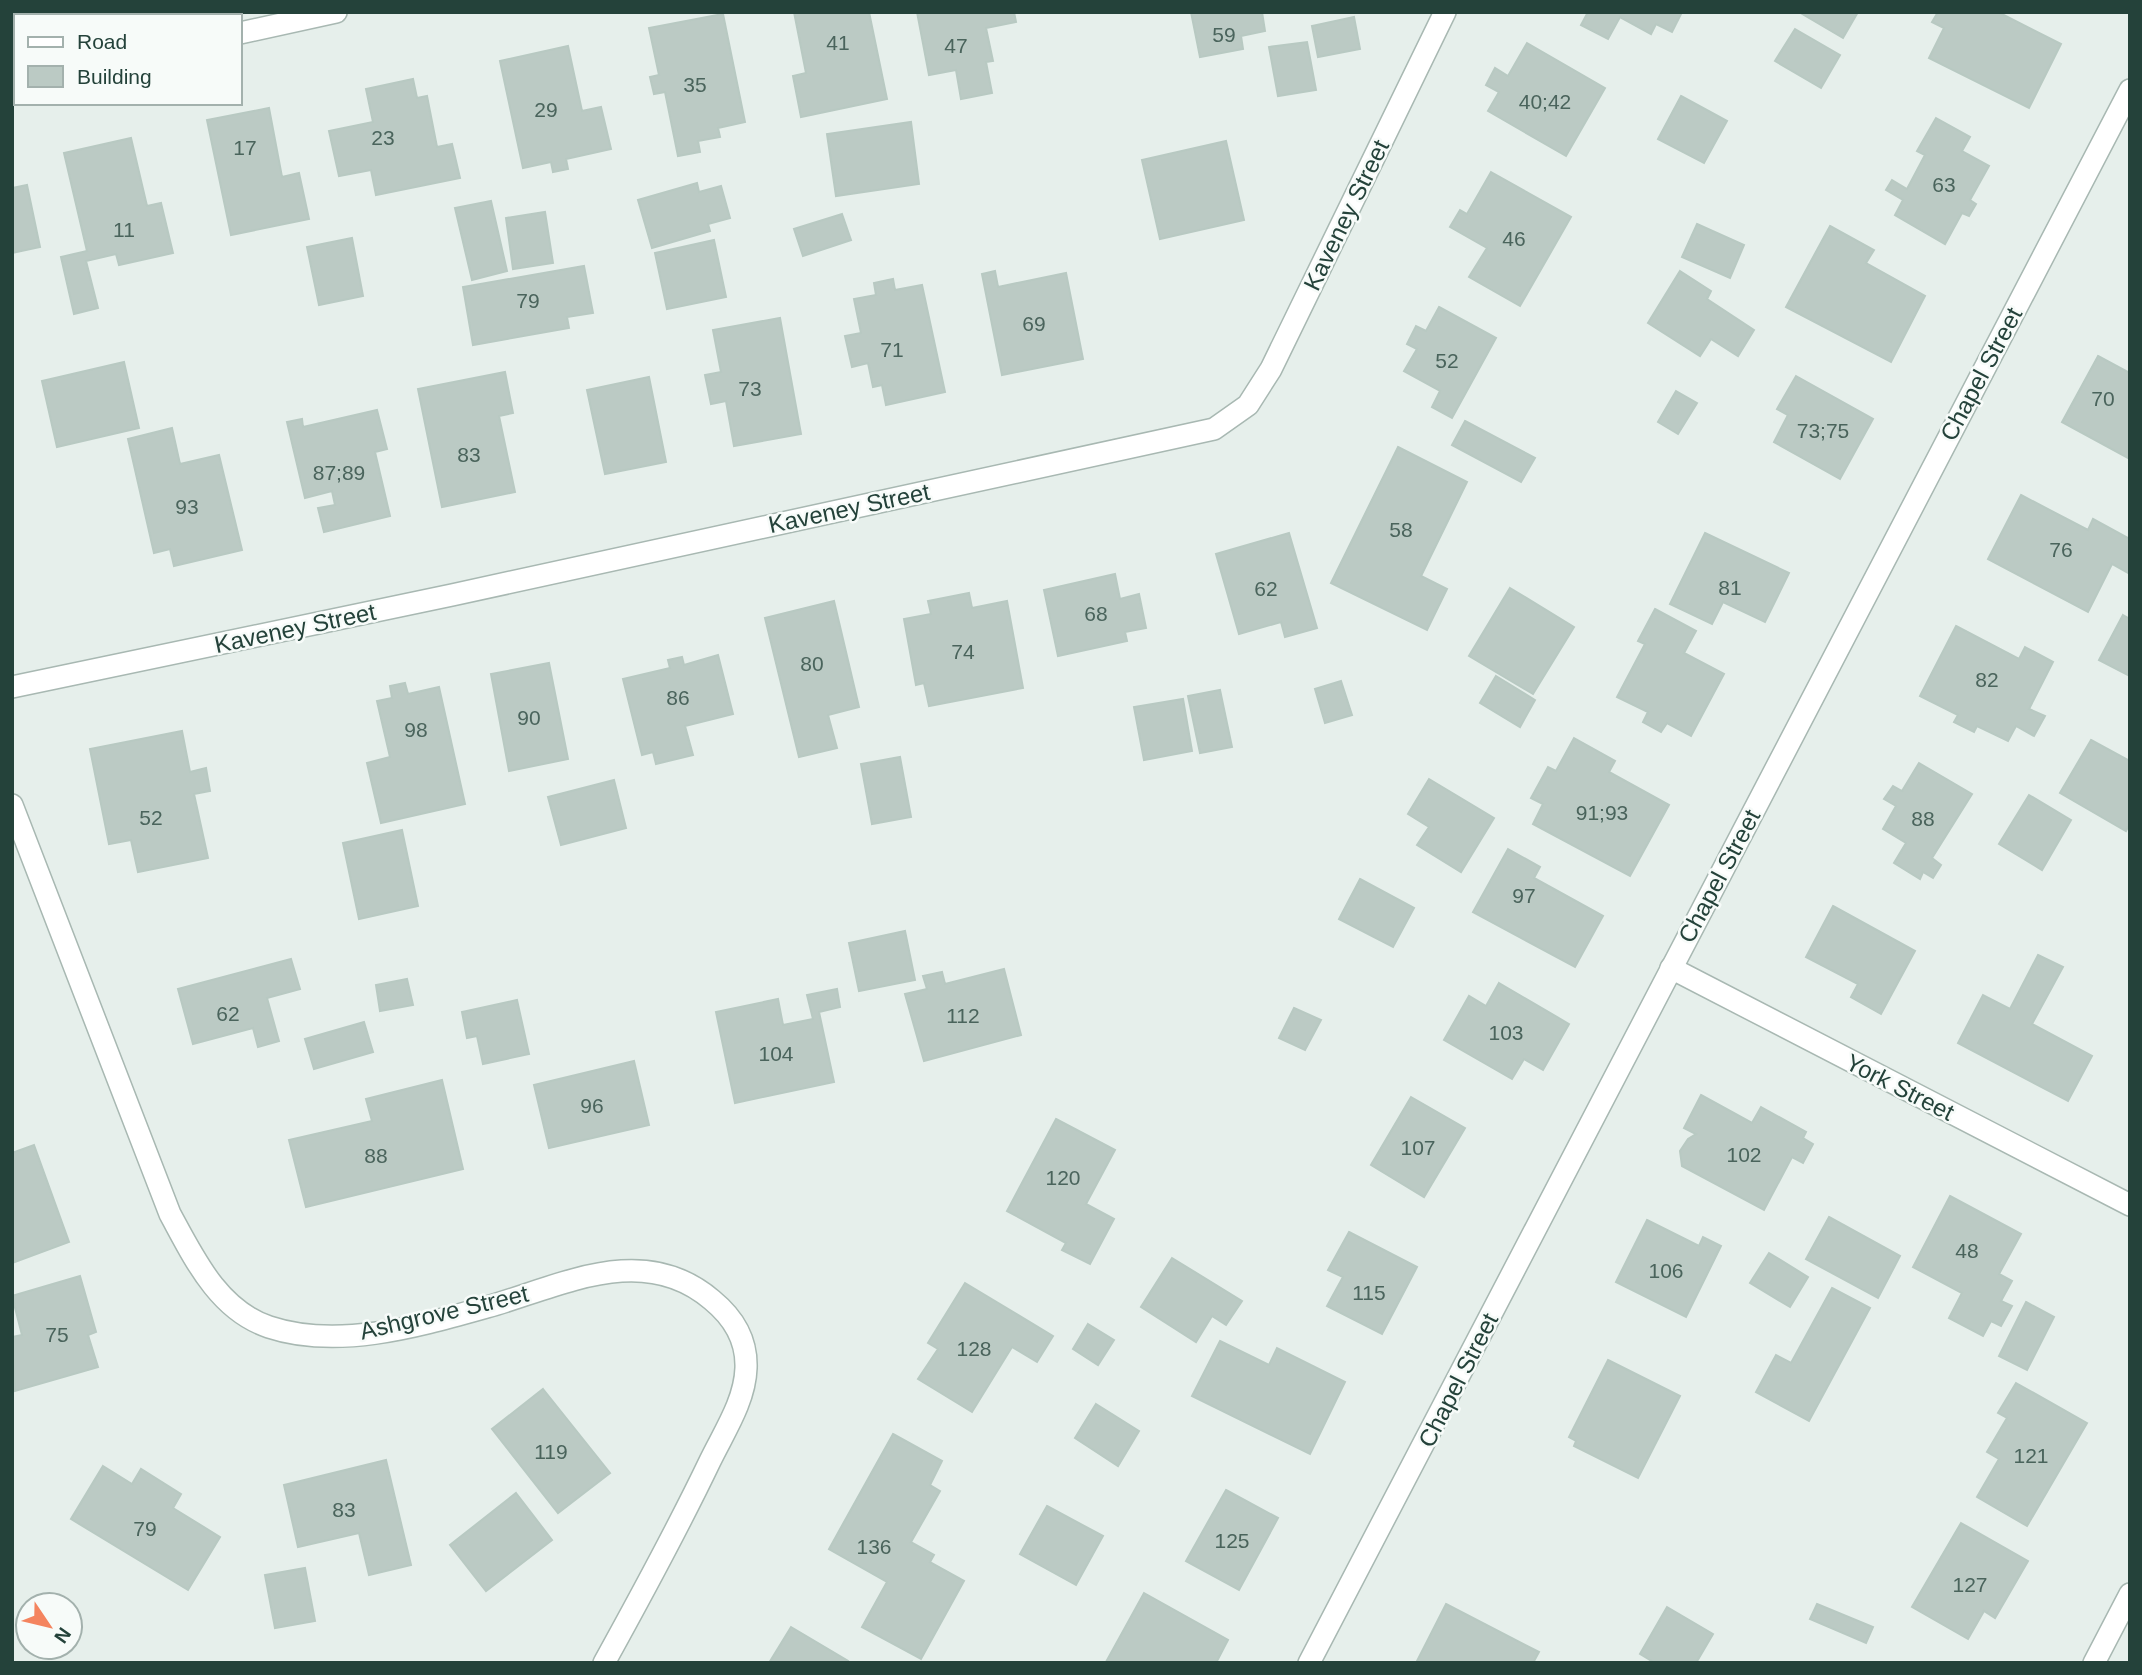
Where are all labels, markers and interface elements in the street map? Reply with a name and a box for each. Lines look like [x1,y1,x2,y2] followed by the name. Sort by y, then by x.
[14,14,242,105] legend
[1212,23,1236,46] house number: 59
[77,30,127,53] text: Road
[826,31,850,54] house number: 41
[944,34,968,57] house number: 47
[77,65,152,88] text: Building
[683,73,707,96] house number: 35
[1519,90,1571,113] house number: 40;42
[534,98,558,121] house number: 29
[371,126,395,149] house number: 23
[1298,135,1394,295] street label: Kaveney Street
[233,136,257,159] house number: 17
[1932,173,1956,196] house number: 63
[113,218,135,241] house number: 11
[1502,227,1526,250] house number: 46
[516,289,540,312] house number: 79
[1935,303,2028,445] street label: Chapel Street
[1022,312,1046,335] house number: 69
[880,338,904,361] house number: 71
[1435,349,1459,372] house number: 52
[738,377,762,400] house number: 73
[2091,387,2115,410] house number: 70
[1797,419,1849,442] house number: 73;75
[457,443,481,466] house number: 83
[313,461,365,484] house number: 87;89
[766,478,932,538] street label: Kaveney Street
[175,495,199,518] house number: 93
[1389,518,1413,541] house number: 58
[2049,538,2073,561] house number: 76
[1718,576,1742,599] house number: 81
[1254,577,1278,600] house number: 62
[212,598,378,658] street label: Kaveney Street
[1084,602,1108,625] house number: 68
[951,640,975,663] house number: 74
[800,652,824,675] house number: 80
[1975,668,1999,691] house number: 82
[666,686,690,709] house number: 86
[517,706,541,729] house number: 90
[404,718,428,741] house number: 98
[1576,801,1628,824] house number: 91;93
[1673,805,1766,947] street label: Chapel Street
[139,806,163,829] house number: 52
[1911,807,1935,830] house number: 88
[1512,884,1536,907] house number: 97
[216,1002,240,1025] house number: 62
[946,1004,980,1027] house number: 112
[1488,1021,1524,1044] house number: 103
[758,1042,794,1065] house number: 104
[1841,1048,1959,1126] street label: York Street
[580,1094,604,1117] house number: 96
[1400,1136,1436,1159] house number: 107
[1726,1143,1762,1166] house number: 102
[364,1144,388,1167] house number: 88
[1045,1166,1081,1189] house number: 120
[1955,1239,1979,1262] house number: 48
[1648,1259,1684,1282] house number: 106
[357,1279,531,1345] street label: Ashgrove Street
[1352,1281,1386,1304] house number: 115
[1413,1308,1503,1452] street label: Chapel Street
[45,1323,69,1346] house number: 75
[956,1337,992,1360] house number: 128
[534,1440,568,1463] house number: 119
[2013,1444,2049,1467] house number: 121
[332,1498,356,1521] house number: 83
[133,1517,157,1540] house number: 79
[1214,1529,1250,1552] house number: 125
[856,1535,892,1558] house number: 136
[1952,1573,1988,1596] house number: 127
[14,1591,84,1661] north arrow
[50,1624,75,1647] text: N

